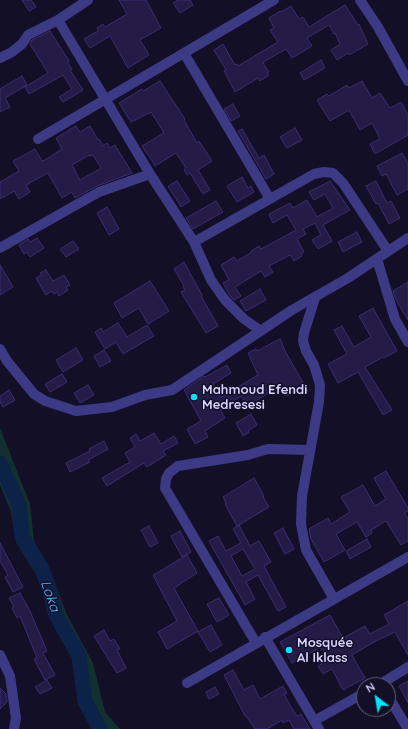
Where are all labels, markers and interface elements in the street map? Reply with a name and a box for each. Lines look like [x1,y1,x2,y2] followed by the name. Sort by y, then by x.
[202,382,307,413] place label: Mahmoud Efendi Medresesi
[189,392,199,402] marker: Mahmoud Efendi Medresesi
[37,578,63,614] water label: Loka
[297,635,353,666] place label: Mosquée Al Iklass
[284,645,294,655] marker: Mosquée Al Iklass
[356,677,396,717] north arrow
[363,679,377,696] text: N

